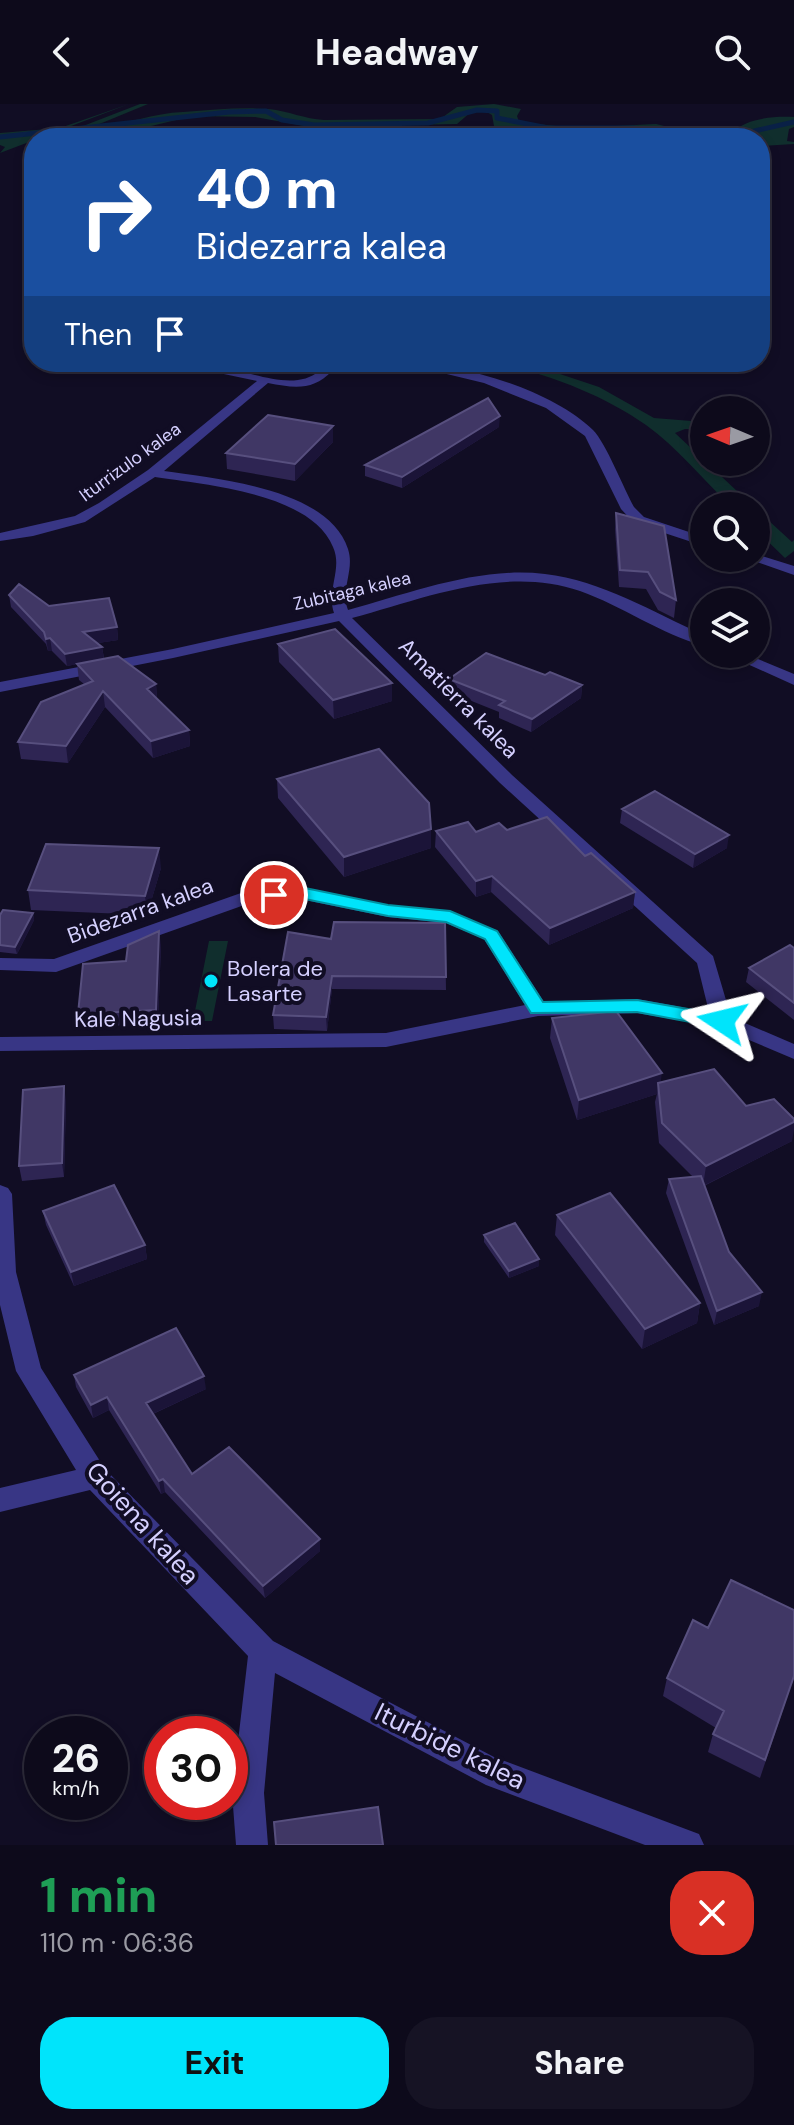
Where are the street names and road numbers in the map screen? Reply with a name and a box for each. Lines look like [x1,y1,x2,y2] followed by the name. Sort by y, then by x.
[74,417,186,507] street label: Iturrizulo kalea
[291,566,413,616] street label: Zubitaga kalea
[392,632,525,765] street label: Amatierra kalea
[63,871,217,950] street label: Bidezarra kalea
[74,1003,202,1034] street label: Kale Nagusia
[79,1454,207,1592] street label: Goiena kalea
[369,1695,531,1797] street label: Iturbide kalea

